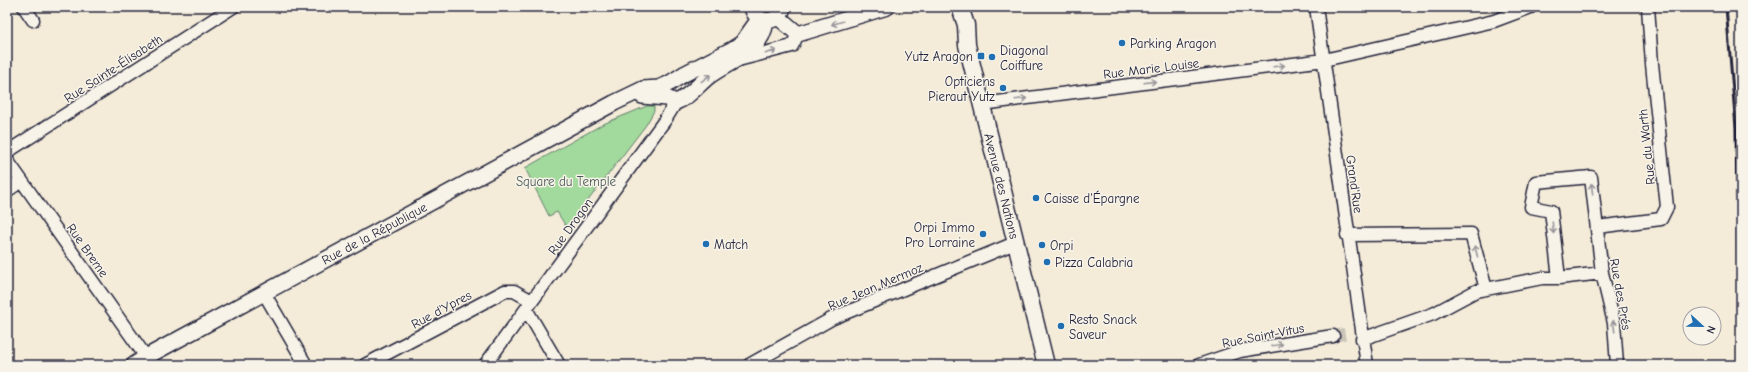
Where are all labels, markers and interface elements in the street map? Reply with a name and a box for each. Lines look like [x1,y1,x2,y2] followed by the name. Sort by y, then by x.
[830,20,843,27] one-way arrow
[61,30,165,106] street label: Rue Sainte-Élisabeth
[1130,36,1216,51] place label: Parking Aragon
[1117,38,1127,48] marker: Parking Aragon
[1000,43,1048,73] place label: Diagonal Coiffure
[765,48,778,55] one-way arrow
[905,49,973,64] place label: Yutz Aragon
[976,51,986,61] marker: Yutz Aragon
[987,52,997,62] marker: Diagonal Coiffure
[1102,55,1200,82] street label: Rue Marie Louise
[1272,62,1285,70] one-way arrow
[701,74,712,82] one-way arrow
[928,74,995,104] place label: Opticiens Pieraut Yutz
[1143,78,1156,86] one-way arrow
[998,83,1008,93] marker: Opticiens Pieraut Yutz
[1014,95,1027,103] one-way arrow
[1635,108,1658,186] street label: Rue du Warth
[981,132,1022,241] street label: Avenue des Nations
[1343,154,1366,215] street label: Grand'Rue
[516,174,617,189] park label: Square du Temple
[1588,183,1596,196] one-way arrow
[1044,190,1140,206] place label: Caisse d'Épargne
[1031,193,1041,203] marker: Caisse d'Épargne
[545,195,596,257] street label: Rue Drogon
[319,199,430,268] street label: Rue de la République
[905,220,975,250] place label: Orpi Immo Pro Lorraine
[64,221,112,280] street label: Rue Breme
[1549,221,1557,234] one-way arrow
[978,229,988,239] marker: Orpi Immo Pro Lorraine
[714,237,748,252] place label: Match
[1050,238,1073,253] place label: Orpi
[701,239,711,249] marker: Match
[1037,240,1047,250] marker: Orpi
[1472,245,1479,258] one-way arrow
[1055,255,1133,270] place label: Pizza Calabria
[1042,257,1052,267] marker: Pizza Calabria
[1607,257,1634,331] street label: Rue des Prés
[826,260,925,313] street label: Rue Jean Mermoz
[409,287,474,332] street label: Rue d'Ypres
[1682,306,1722,346] north arrow
[1069,312,1137,342] place label: Resto Snack Saveur
[1221,320,1305,351] street label: Rue Saint-Vitus
[1610,320,1618,333] one-way arrow
[1056,321,1066,331] marker: Resto Snack Saveur
[1703,324,1718,335] text: N
[1270,341,1283,349] one-way arrow

